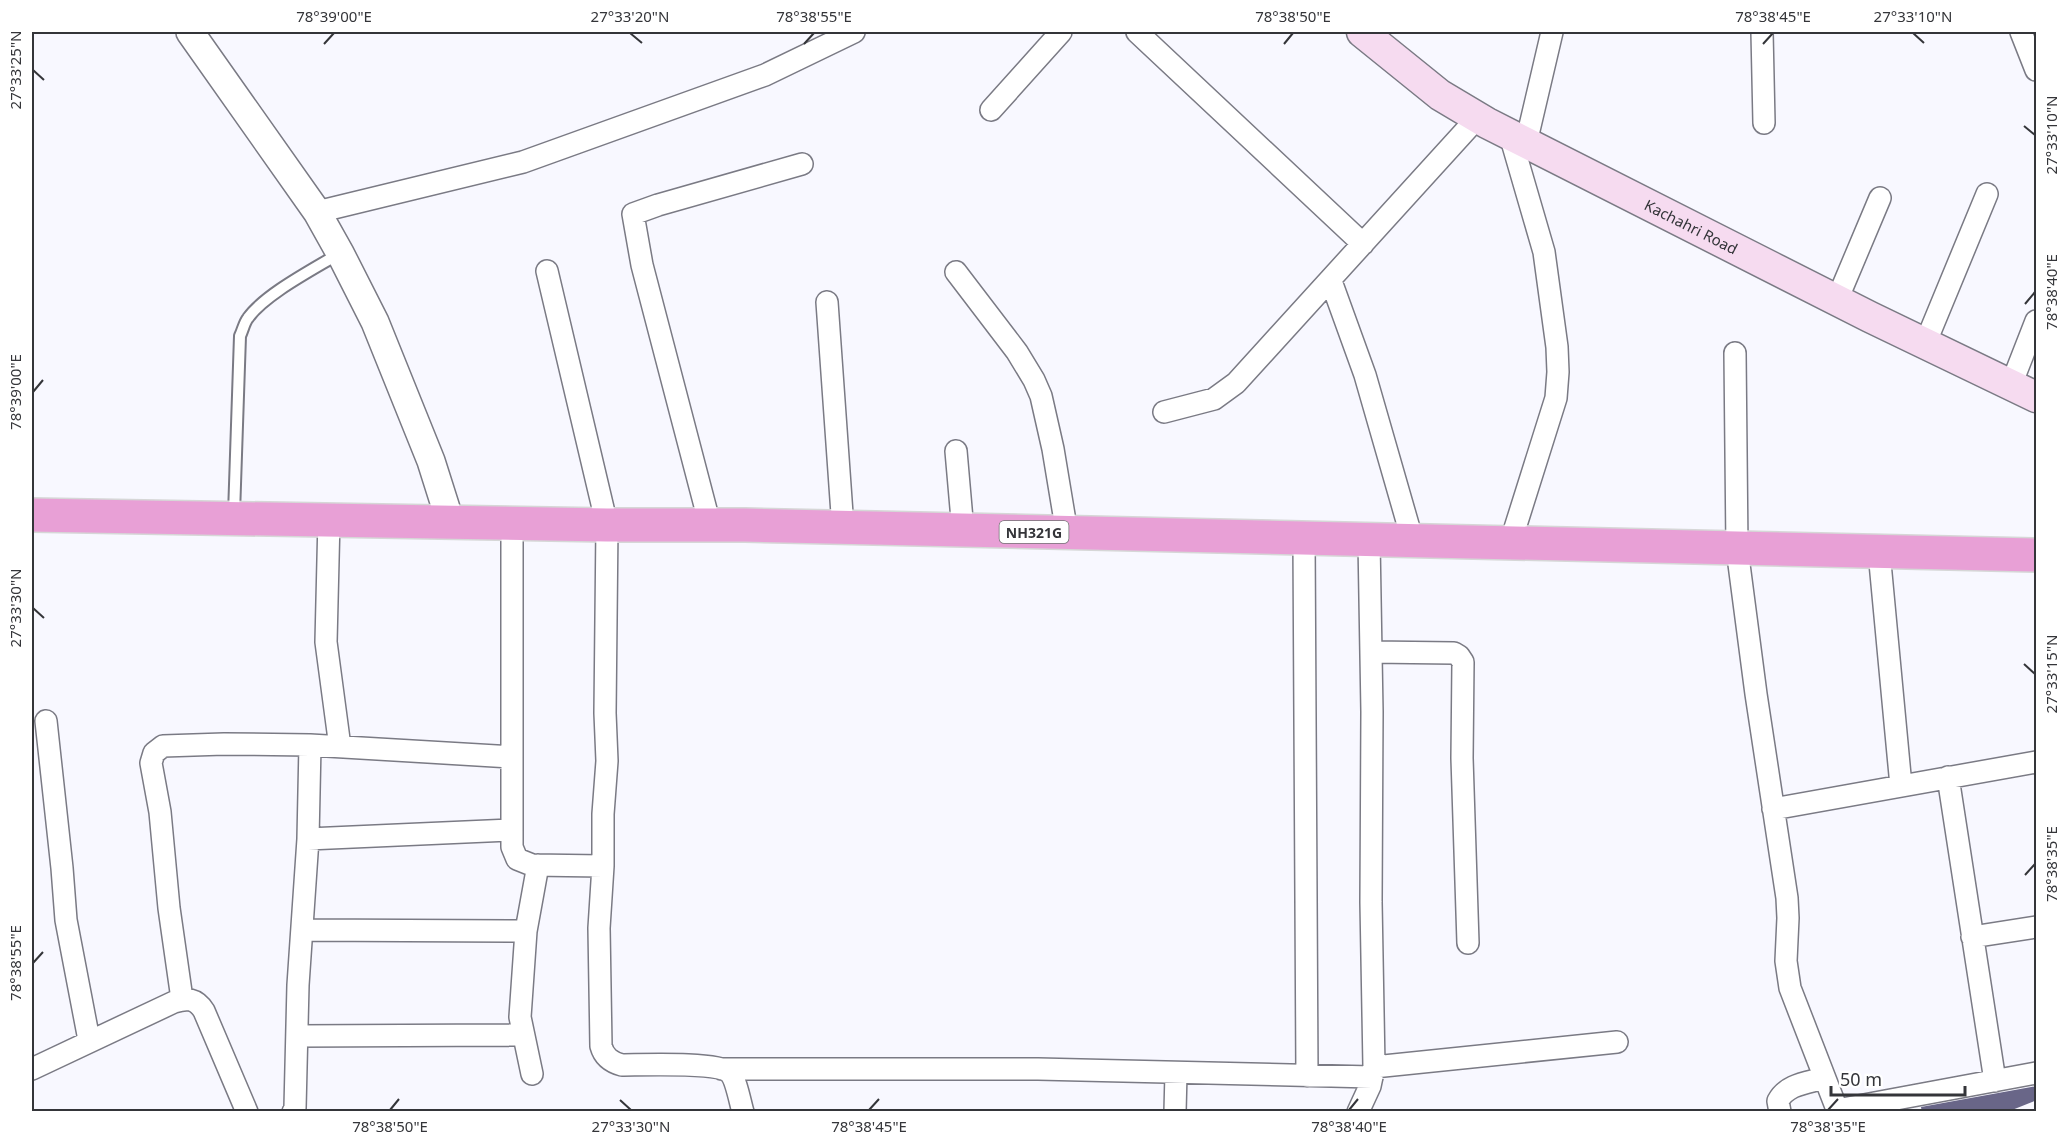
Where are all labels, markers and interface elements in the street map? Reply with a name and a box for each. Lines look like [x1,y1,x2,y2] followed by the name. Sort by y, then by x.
[296,6,372,26] text: 78°39'00"E
[591,6,669,26] text: 27°33'20"N
[776,6,852,26] text: 78°38'55"E
[1255,6,1331,26] text: 78°38'50"E
[1735,6,1811,26] text: 78°38'45"E
[1874,6,1952,26] text: 27°33'10"N
[5,31,25,109] text: 27°33'25"N
[2041,96,2061,174] text: 27°33'10"N
[1641,195,1741,258] street label: Kachahri Road
[2041,254,2061,330] text: 78°38'40"E
[5,354,25,430] text: 78°39'00"E
[1000,521,1068,543] road number: NH321G
[5,569,25,647] text: 27°33'30"N
[2041,635,2061,713] text: 27°33'15"N
[2041,826,2061,902] text: 78°38'35"E
[5,925,25,1001] text: 78°38'55"E
[1831,1059,1964,1097] scale bar
[1840,1067,1882,1091] text: 50 m
[352,1116,428,1136] text: 78°38'50"E
[592,1116,670,1136] text: 27°33'30"N
[831,1116,907,1136] text: 78°38'45"E
[1311,1116,1387,1136] text: 78°38'40"E
[1790,1116,1866,1136] text: 78°38'35"E

